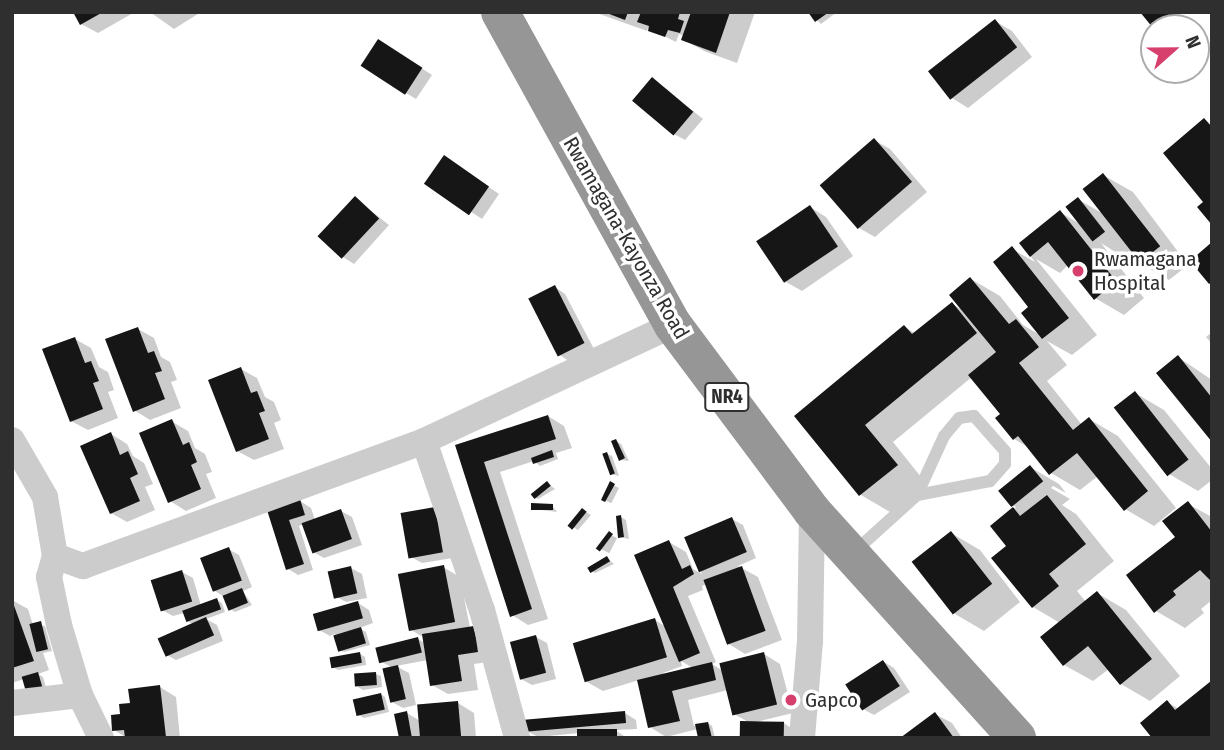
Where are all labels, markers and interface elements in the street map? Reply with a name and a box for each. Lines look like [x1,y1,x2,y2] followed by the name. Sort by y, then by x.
[1140,14,1210,84] north arrow
[1180,33,1206,51] text: N
[558,132,694,344] street label: Rwamagana-Kayonza Road
[1094,246,1197,296] place label: Rwamagana Hospital
[1068,261,1088,281] marker: Rwamagana Hospital
[704,382,750,412] road number: NR4
[805,687,858,713] place label: Gapco
[783,692,799,708] marker: Gapco

